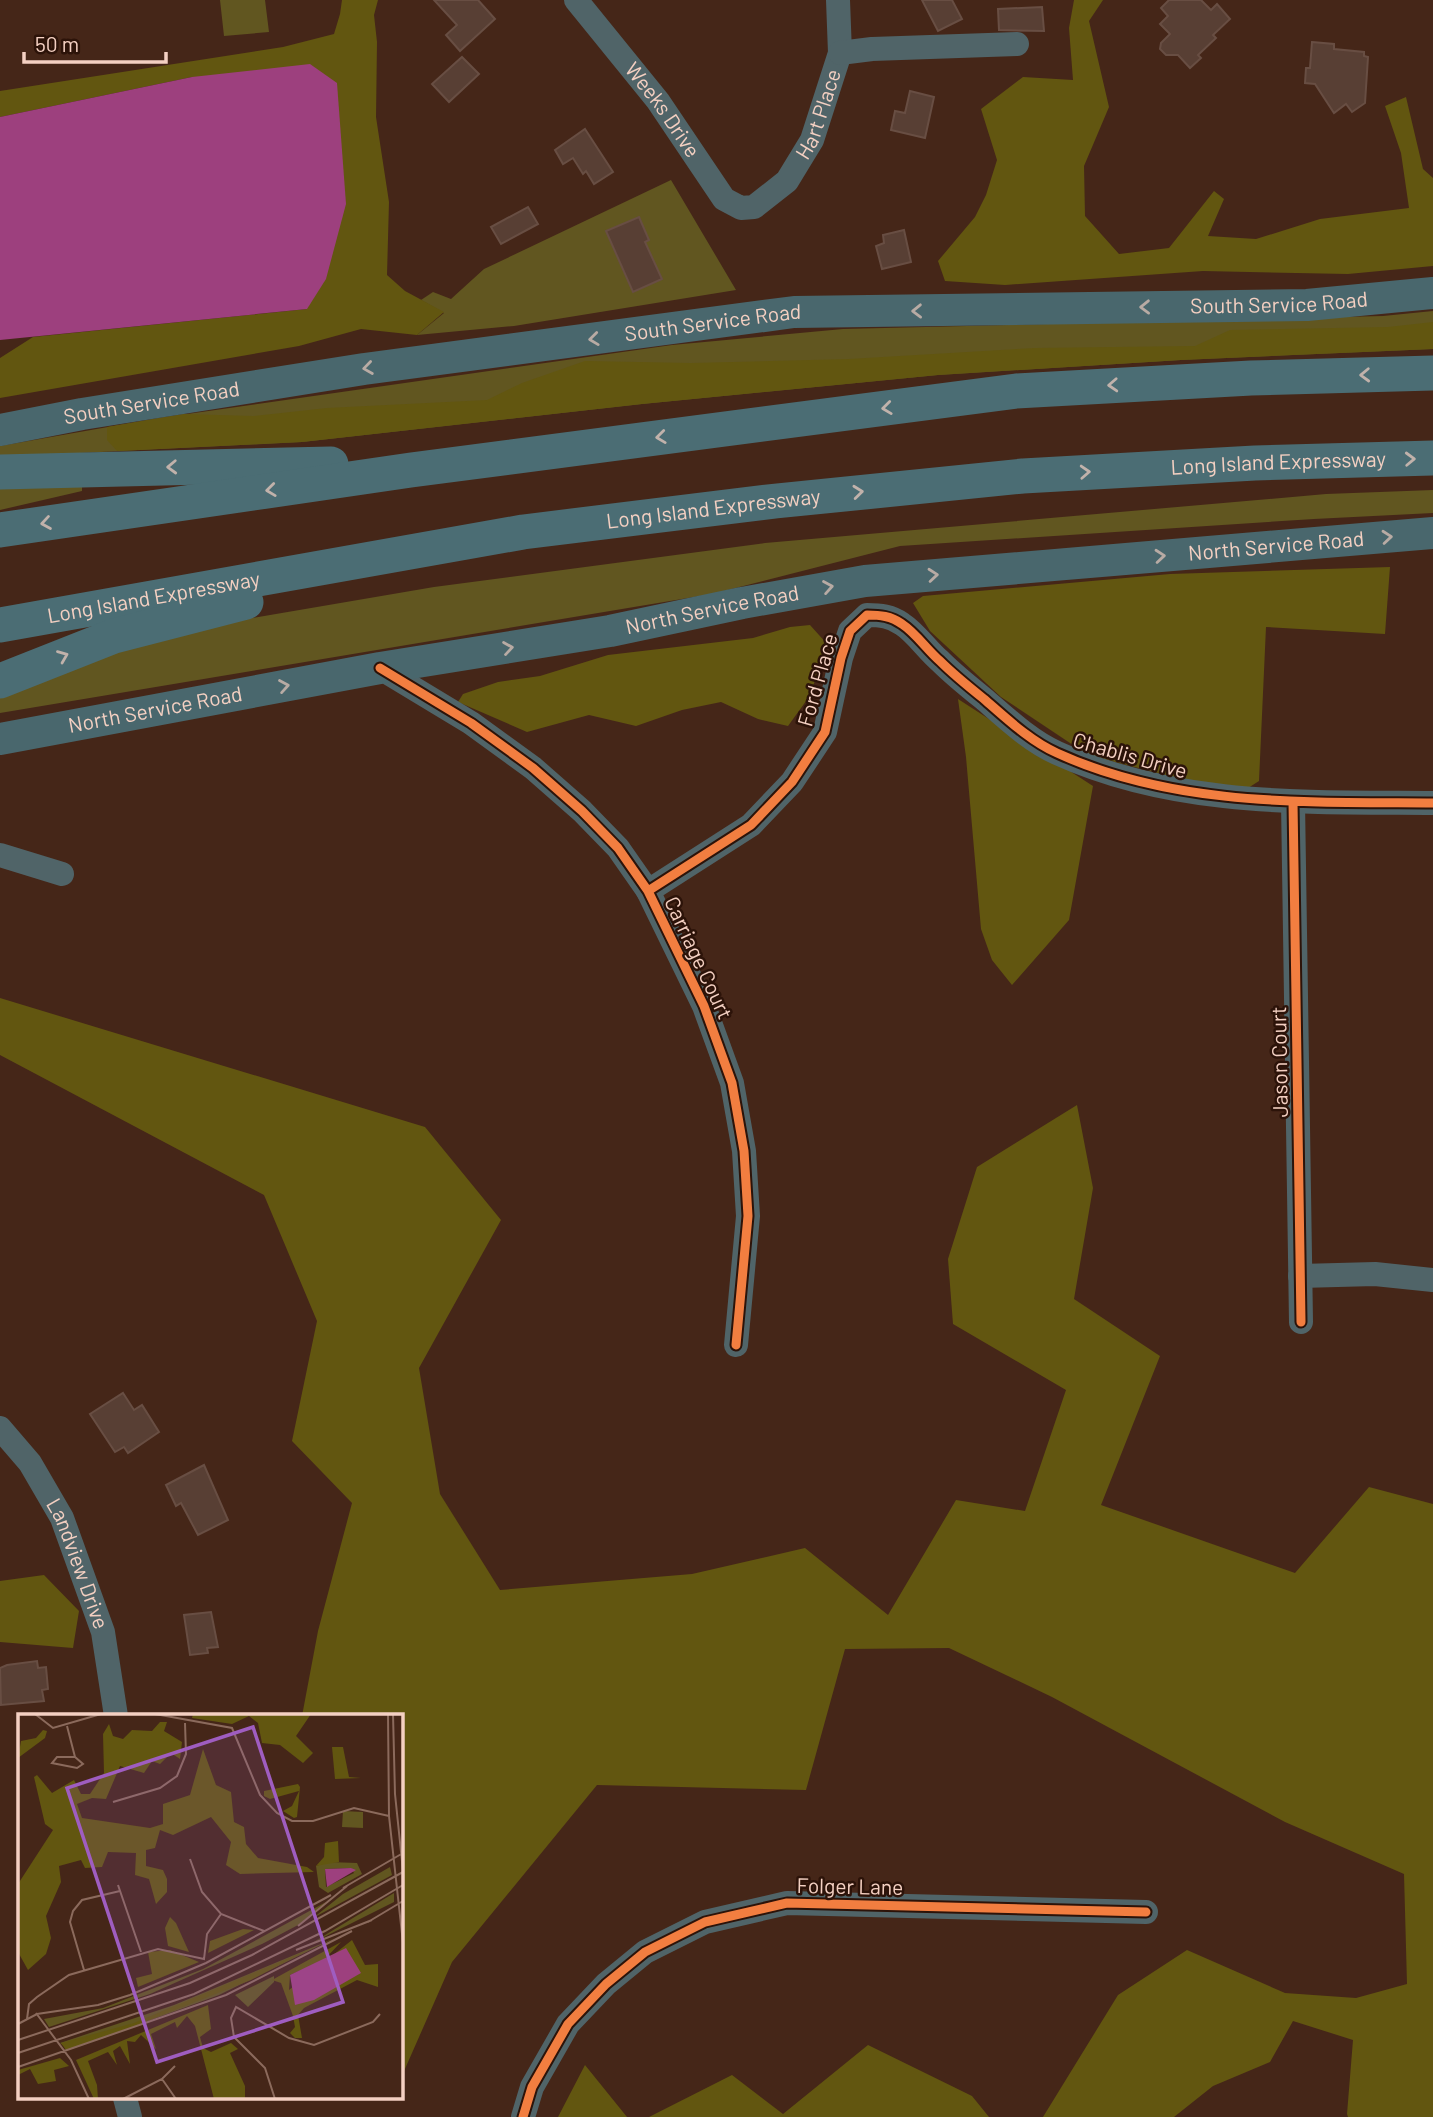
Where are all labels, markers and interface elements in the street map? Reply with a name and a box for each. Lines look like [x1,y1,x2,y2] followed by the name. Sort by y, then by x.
[24,21,166,65] scale bar
[35,31,79,56] text: 50 m
[621,57,706,162] street label: Weeks Drive
[789,66,845,163] street label: Hart Place
[1190,285,1369,318] street label: South Service Road
[623,298,801,345] street label: South Service Road
[1139,300,1150,315] one-way arrow
[912,303,923,318] one-way arrow
[588,331,599,346] one-way arrow
[362,361,374,376] one-way arrow
[1359,367,1370,382] one-way arrow
[61,375,241,428] street label: South Service Road
[1107,378,1118,393] one-way arrow
[881,400,893,415] one-way arrow
[655,430,667,445] one-way arrow
[1170,445,1387,479] street label: Long Island Expressway
[1405,451,1416,466] one-way arrow
[166,459,176,475] one-way arrow
[1080,465,1091,480] one-way arrow
[265,482,276,497] one-way arrow
[605,483,822,533] street label: Long Island Expressway
[853,485,864,500] one-way arrow
[40,515,51,530] one-way arrow
[1187,525,1365,565] street label: North Service Road
[1381,530,1392,545] one-way arrow
[1155,549,1166,564] one-way arrow
[45,565,262,627] street label: Long Island Expressway
[928,568,939,583] one-way arrow
[623,579,801,638] street label: North Service Road
[822,580,834,595] one-way arrow
[791,630,842,729] street label: Ford Place
[502,640,514,655] one-way arrow
[57,650,69,664] one-way arrow
[278,679,290,694] one-way arrow
[66,680,244,737] street label: North Service Road
[1070,726,1190,783] street label: Chablis Drive
[660,892,739,1023] street label: Carriage Court
[1265,1006,1292,1118] street label: Jason Court
[42,1493,115,1632] street label: Landview Drive
[18,1714,402,2100] inset map
[796,1872,904,1899] street label: Folger Lane

